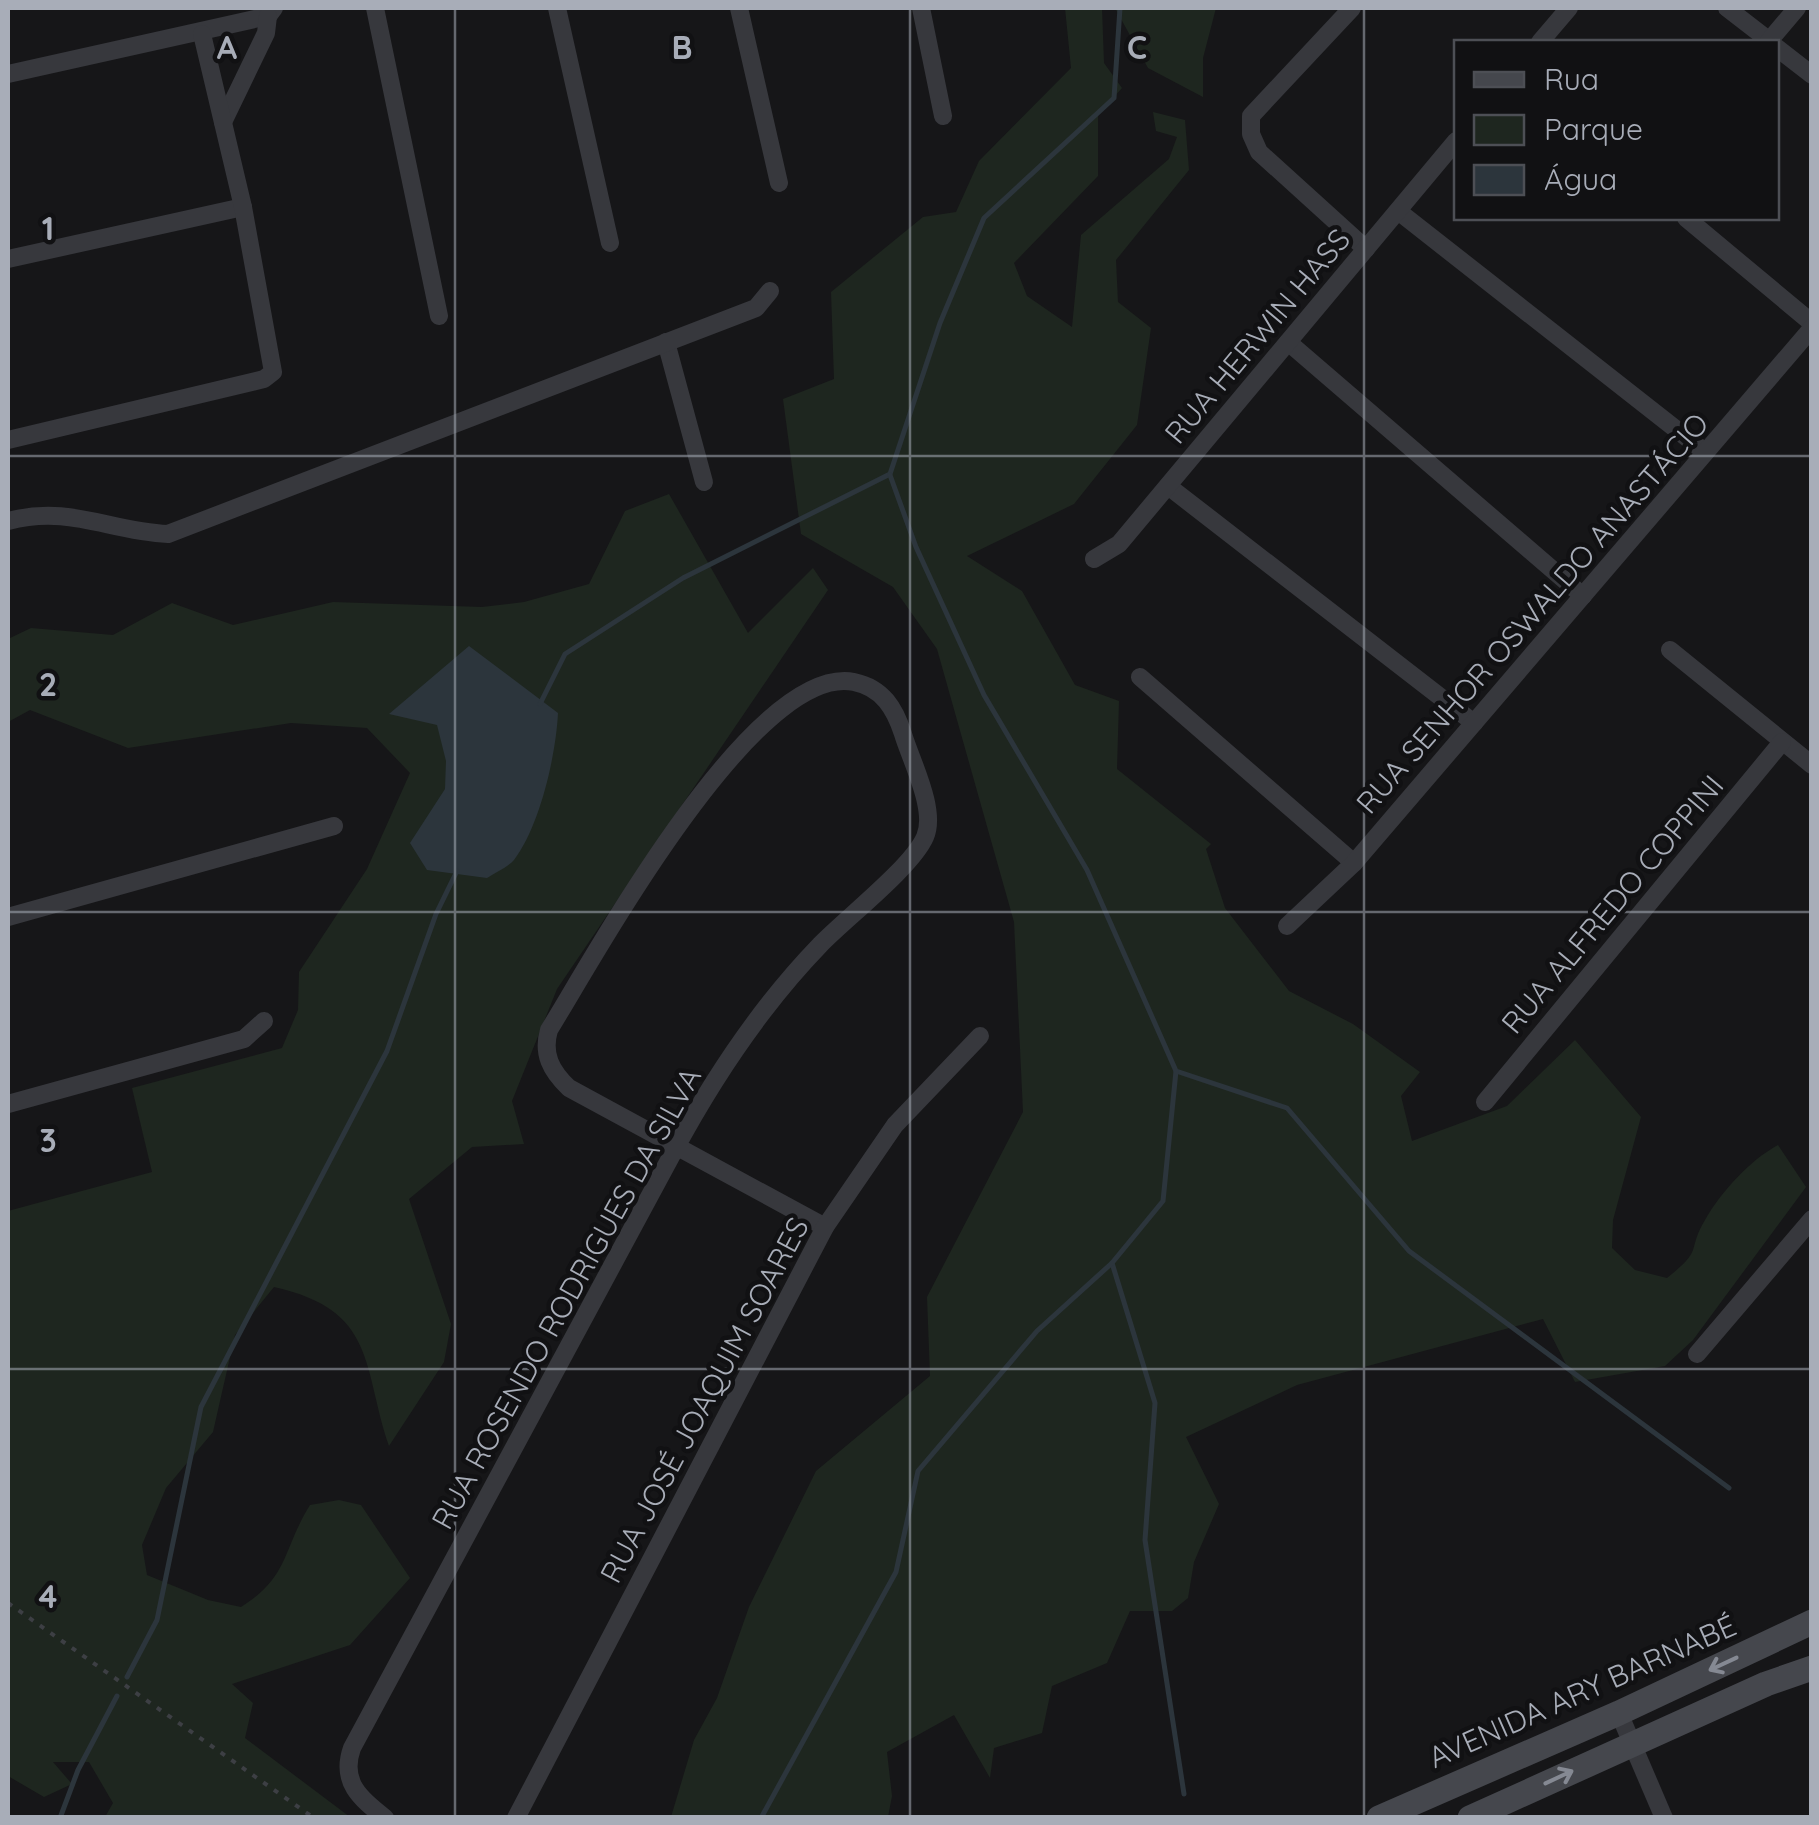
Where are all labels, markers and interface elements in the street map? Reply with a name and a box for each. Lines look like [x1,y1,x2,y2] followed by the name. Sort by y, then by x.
[217,27,238,67] text: A
[672,27,692,67] text: B
[1127,27,1147,67] text: C
[1454,40,1779,220] legend
[1544,60,1599,98] text: Rua
[1544,110,1643,148] text: Parque
[1544,160,1617,198] text: Água
[42,208,54,248] text: 1
[1156,221,1358,451] street label: RUA HERWIN HASS
[1348,405,1716,821] street label: RUA SENHOR OSWALDO ANASTÁCIO
[39,664,57,704] text: 2
[1493,767,1731,1041] street label: RUA ALFREDO COPPINI
[423,1060,709,1536] street label: RUA ROSENDO RODRIGUES DA SILVA
[39,1120,57,1160] text: 3
[591,1211,817,1589] street label: RUA JOSÉ JOAQUIM SOARES
[39,1576,58,1616] text: 4
[1422,1606,1742,1776] street label: AVENIDA ARY BARNABÉ
[1709,1655,1739,1674] one-way arrow
[1543,1767,1574,1785] one-way arrow

